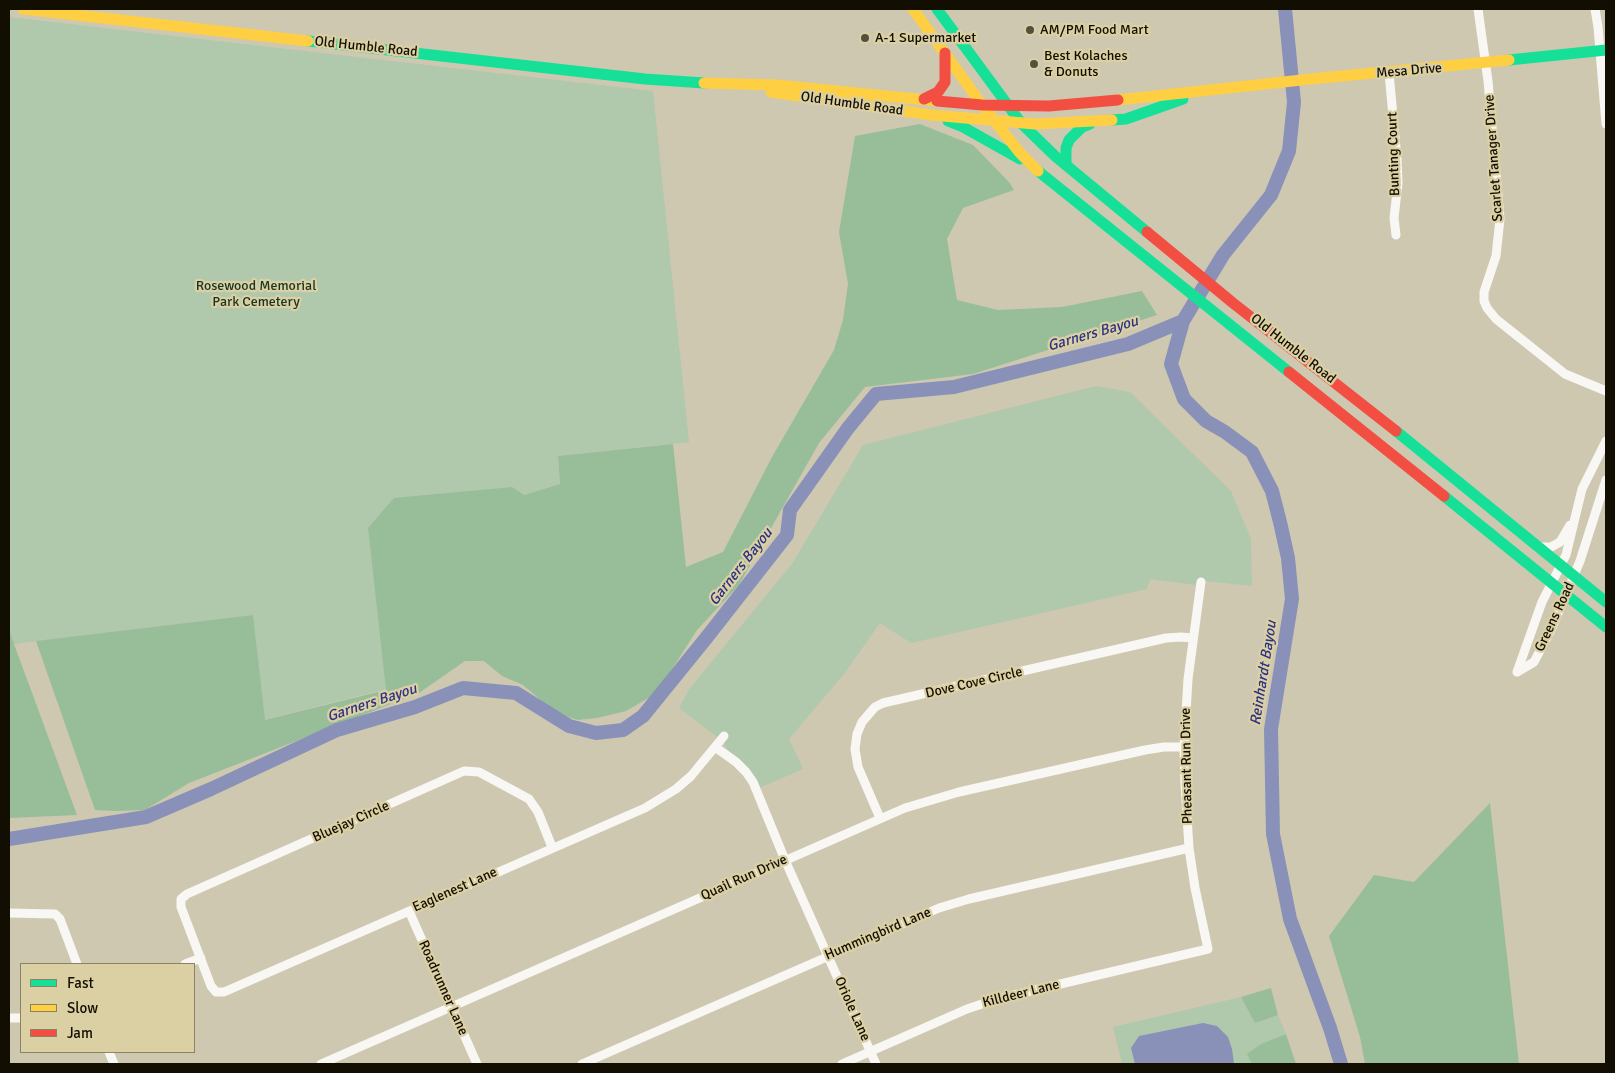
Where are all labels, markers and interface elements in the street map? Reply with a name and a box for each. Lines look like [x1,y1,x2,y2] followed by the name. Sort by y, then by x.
[1040,22,1149,38] place label: AM/PM Food Mart
[1024,24,1036,36] marker: AM/PM Food Mart
[875,30,976,46] place label: A-1 Supermarket
[859,32,871,44] marker: A-1 Supermarket
[314,33,418,61] street label: Old Humble Road
[1044,48,1128,80] place label: Best Kolaches & Donuts
[1028,58,1040,70] marker: Best Kolaches & Donuts
[1375,60,1443,82] street label: Mesa Drive
[800,88,904,120] street label: Old Humble Road
[1481,94,1507,222] street label: Scarlet Tanager Drive
[1384,112,1404,196] street label: Bunting Court
[196,278,316,310] park label: Rosewood Memorial Park Cemetery
[1247,311,1339,387] street label: Old Humble Road
[1046,313,1140,355] water label: Garners Bayou
[705,525,777,609] water label: Garners Bayou
[1532,580,1578,654] street label: Greens Road
[1247,619,1281,727] water label: Reinhardt Bayou
[924,664,1024,702] street label: Dove Cove Circle
[325,680,419,726] water label: Garners Bayou
[1178,708,1196,824] street label: Pheasant Run Drive
[310,798,392,846] street label: Bluejay Circle
[698,851,790,905] street label: Quail Run Drive
[410,864,500,916] street label: Eaglenest Lane
[822,904,934,964] street label: Hummingbird Lane
[415,938,471,1038] street label: Roadrunner Lane
[20,963,195,1053] legend
[67,974,94,992] text: Fast
[830,974,874,1044] street label: Oriole Lane
[981,976,1061,1012] street label: Killdeer Lane
[67,999,98,1017] text: Slow
[67,1024,93,1042] text: Jam

